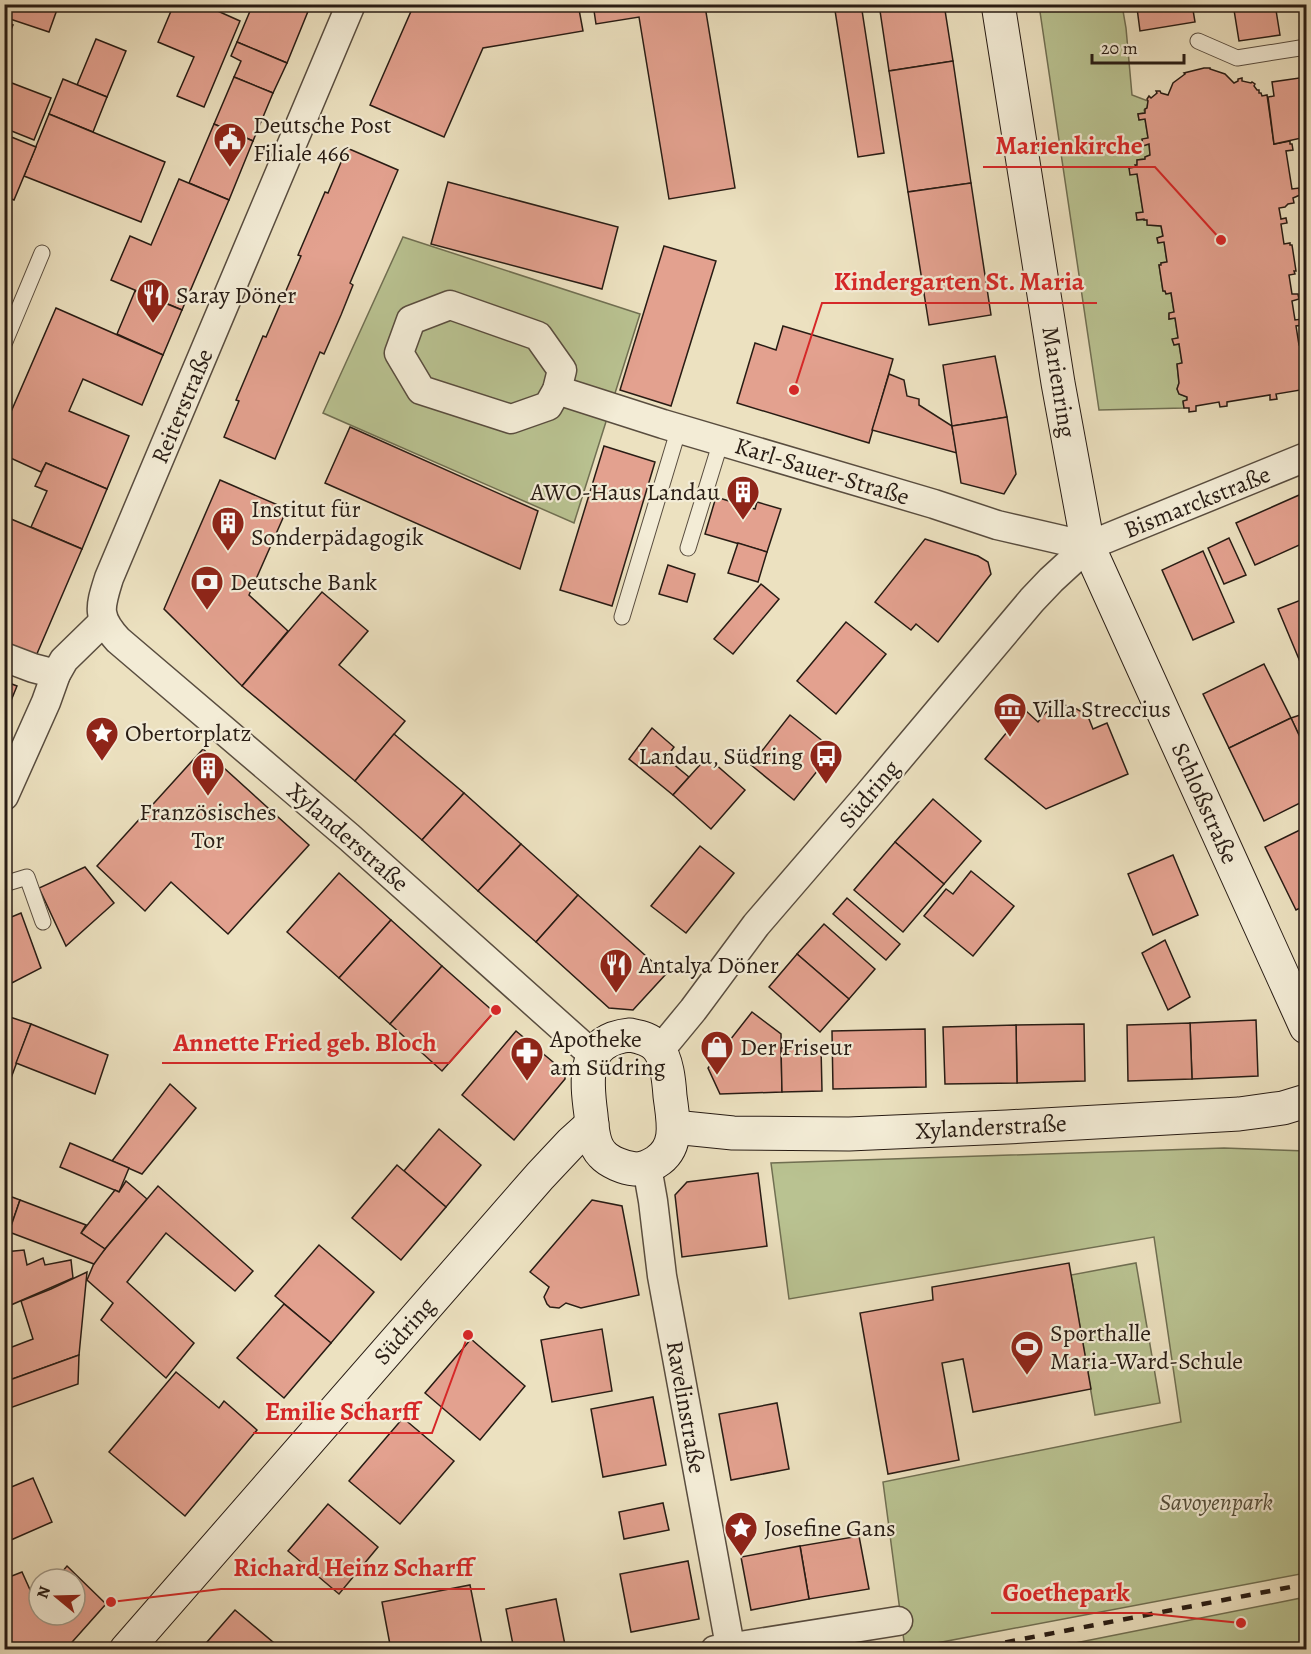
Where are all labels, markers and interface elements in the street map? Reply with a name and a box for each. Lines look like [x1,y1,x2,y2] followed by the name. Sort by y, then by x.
[1092,27,1184,65] scale bar
[1101,36,1138,60] text: 20 m
[253,109,391,169] place label: Deutsche Post Filiale 466
[212,121,248,168] public building icon: Deutsche Post Filiale 466
[983,123,1155,167] callout: Marienkirche
[995,128,1143,163] text: Marienkirche
[822,259,1097,303] callout: Kindergarten St. Maria
[834,264,1085,299] text: Kindergarten St. Maria
[135,277,171,324] restaurant icon: Saray Döner
[176,279,296,311] place label: Saray Döner
[1034,324,1084,440] street label: Marienring
[143,344,221,468] street label: Reiterstraße
[731,429,913,513] street label: Karl-Sauer-Straße
[1119,458,1275,546] street label: Bismarckstraße
[725,474,761,521] building icon: AWO-Haus Landau
[530,476,720,508] place label: AWO-Haus Landau
[251,493,424,553] place label: Institut für Sonderpädagogik
[210,505,246,552] building icon: Institut für Sonderpädagogik
[189,564,225,611] bank icon: Deutsche Bank
[230,566,377,598] place label: Deutsche Bank
[992,691,1028,738] museum icon: Villa Streccius
[1032,693,1171,725] place label: Villa Streccius
[84,715,120,762] place icon: Obertorplatz
[125,717,251,749] place label: Obertorplatz
[1164,737,1246,869] street label: Schloßstraße
[808,738,844,785] bus stop icon: Landau, Südring
[638,740,803,772] place label: Landau, Südring
[190,750,226,797] building icon: Französisches Tor
[831,753,907,835] street label: Südring
[280,775,416,899] street label: Xylanderstraße
[139,796,277,856] place label: Französisches Tor
[598,947,634,994] restaurant icon: Antalya Döner
[638,949,779,981] place label: Antalya Döner
[162,1019,449,1063] callout: Annette Fried geb. Bloch
[549,1023,666,1083] place label: Apotheke am Südring
[172,1025,437,1060] text: Annette Fried geb. Bloch
[699,1029,735,1076] shop icon: Der Friseur
[740,1031,852,1063] place label: Der Friseur
[509,1035,545,1082] pharmacy icon: Apotheke am Südring
[915,1107,1067,1147] street label: Xylanderstraße
[366,1290,442,1372] street label: Südring
[1050,1317,1243,1377] place label: Sporthalle Maria-Ward-Schule
[1009,1329,1045,1376] sports icon: Sporthalle Maria-Ward-Schule
[659,1338,713,1476] street label: Ravelinstraße
[253,1389,432,1433] callout: Emilie Scharff
[265,1394,423,1429] text: Emilie Scharff
[1159,1486,1273,1518] park label: Savoyenpark
[723,1510,759,1557] place icon: Josefine Gans
[764,1512,896,1544] place label: Josefine Gans
[221,1545,485,1589] callout: Richard Heinz Scharff
[233,1550,477,1585] text: Richard Heinz Scharff
[27,1567,87,1627] north arrow
[991,1569,1142,1613] callout: Goethepark
[1002,1575,1130,1610] text: Goethepark
[31,1583,56,1602] text: N

